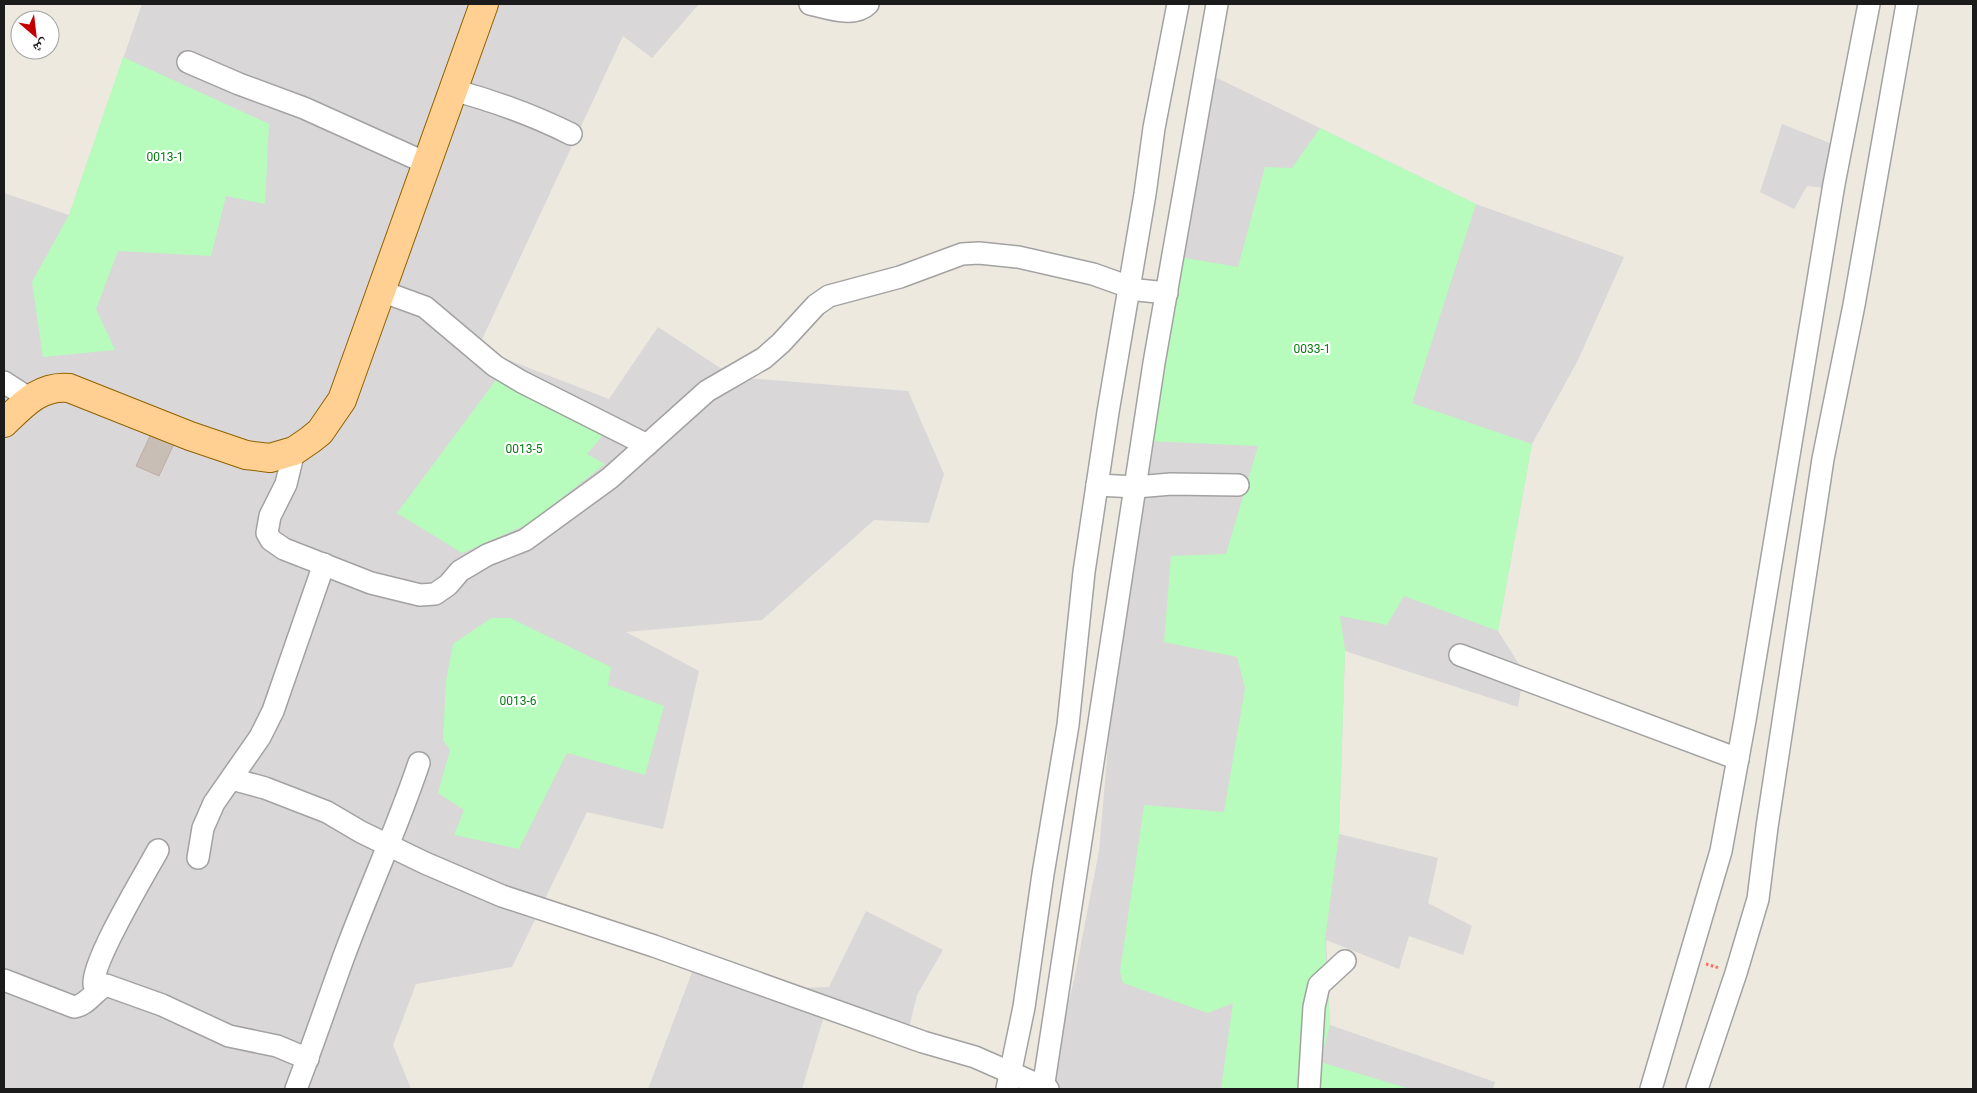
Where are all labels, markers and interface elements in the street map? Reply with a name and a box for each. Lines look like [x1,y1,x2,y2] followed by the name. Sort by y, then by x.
[10,10,60,60] north arrow
[30,35,51,57] text: ش
[146,150,184,164] park label: 0013-1
[1293,342,1331,356] park label: 0033-1
[505,442,543,456] park label: 0013-5
[499,694,537,708] park label: 0013-6

